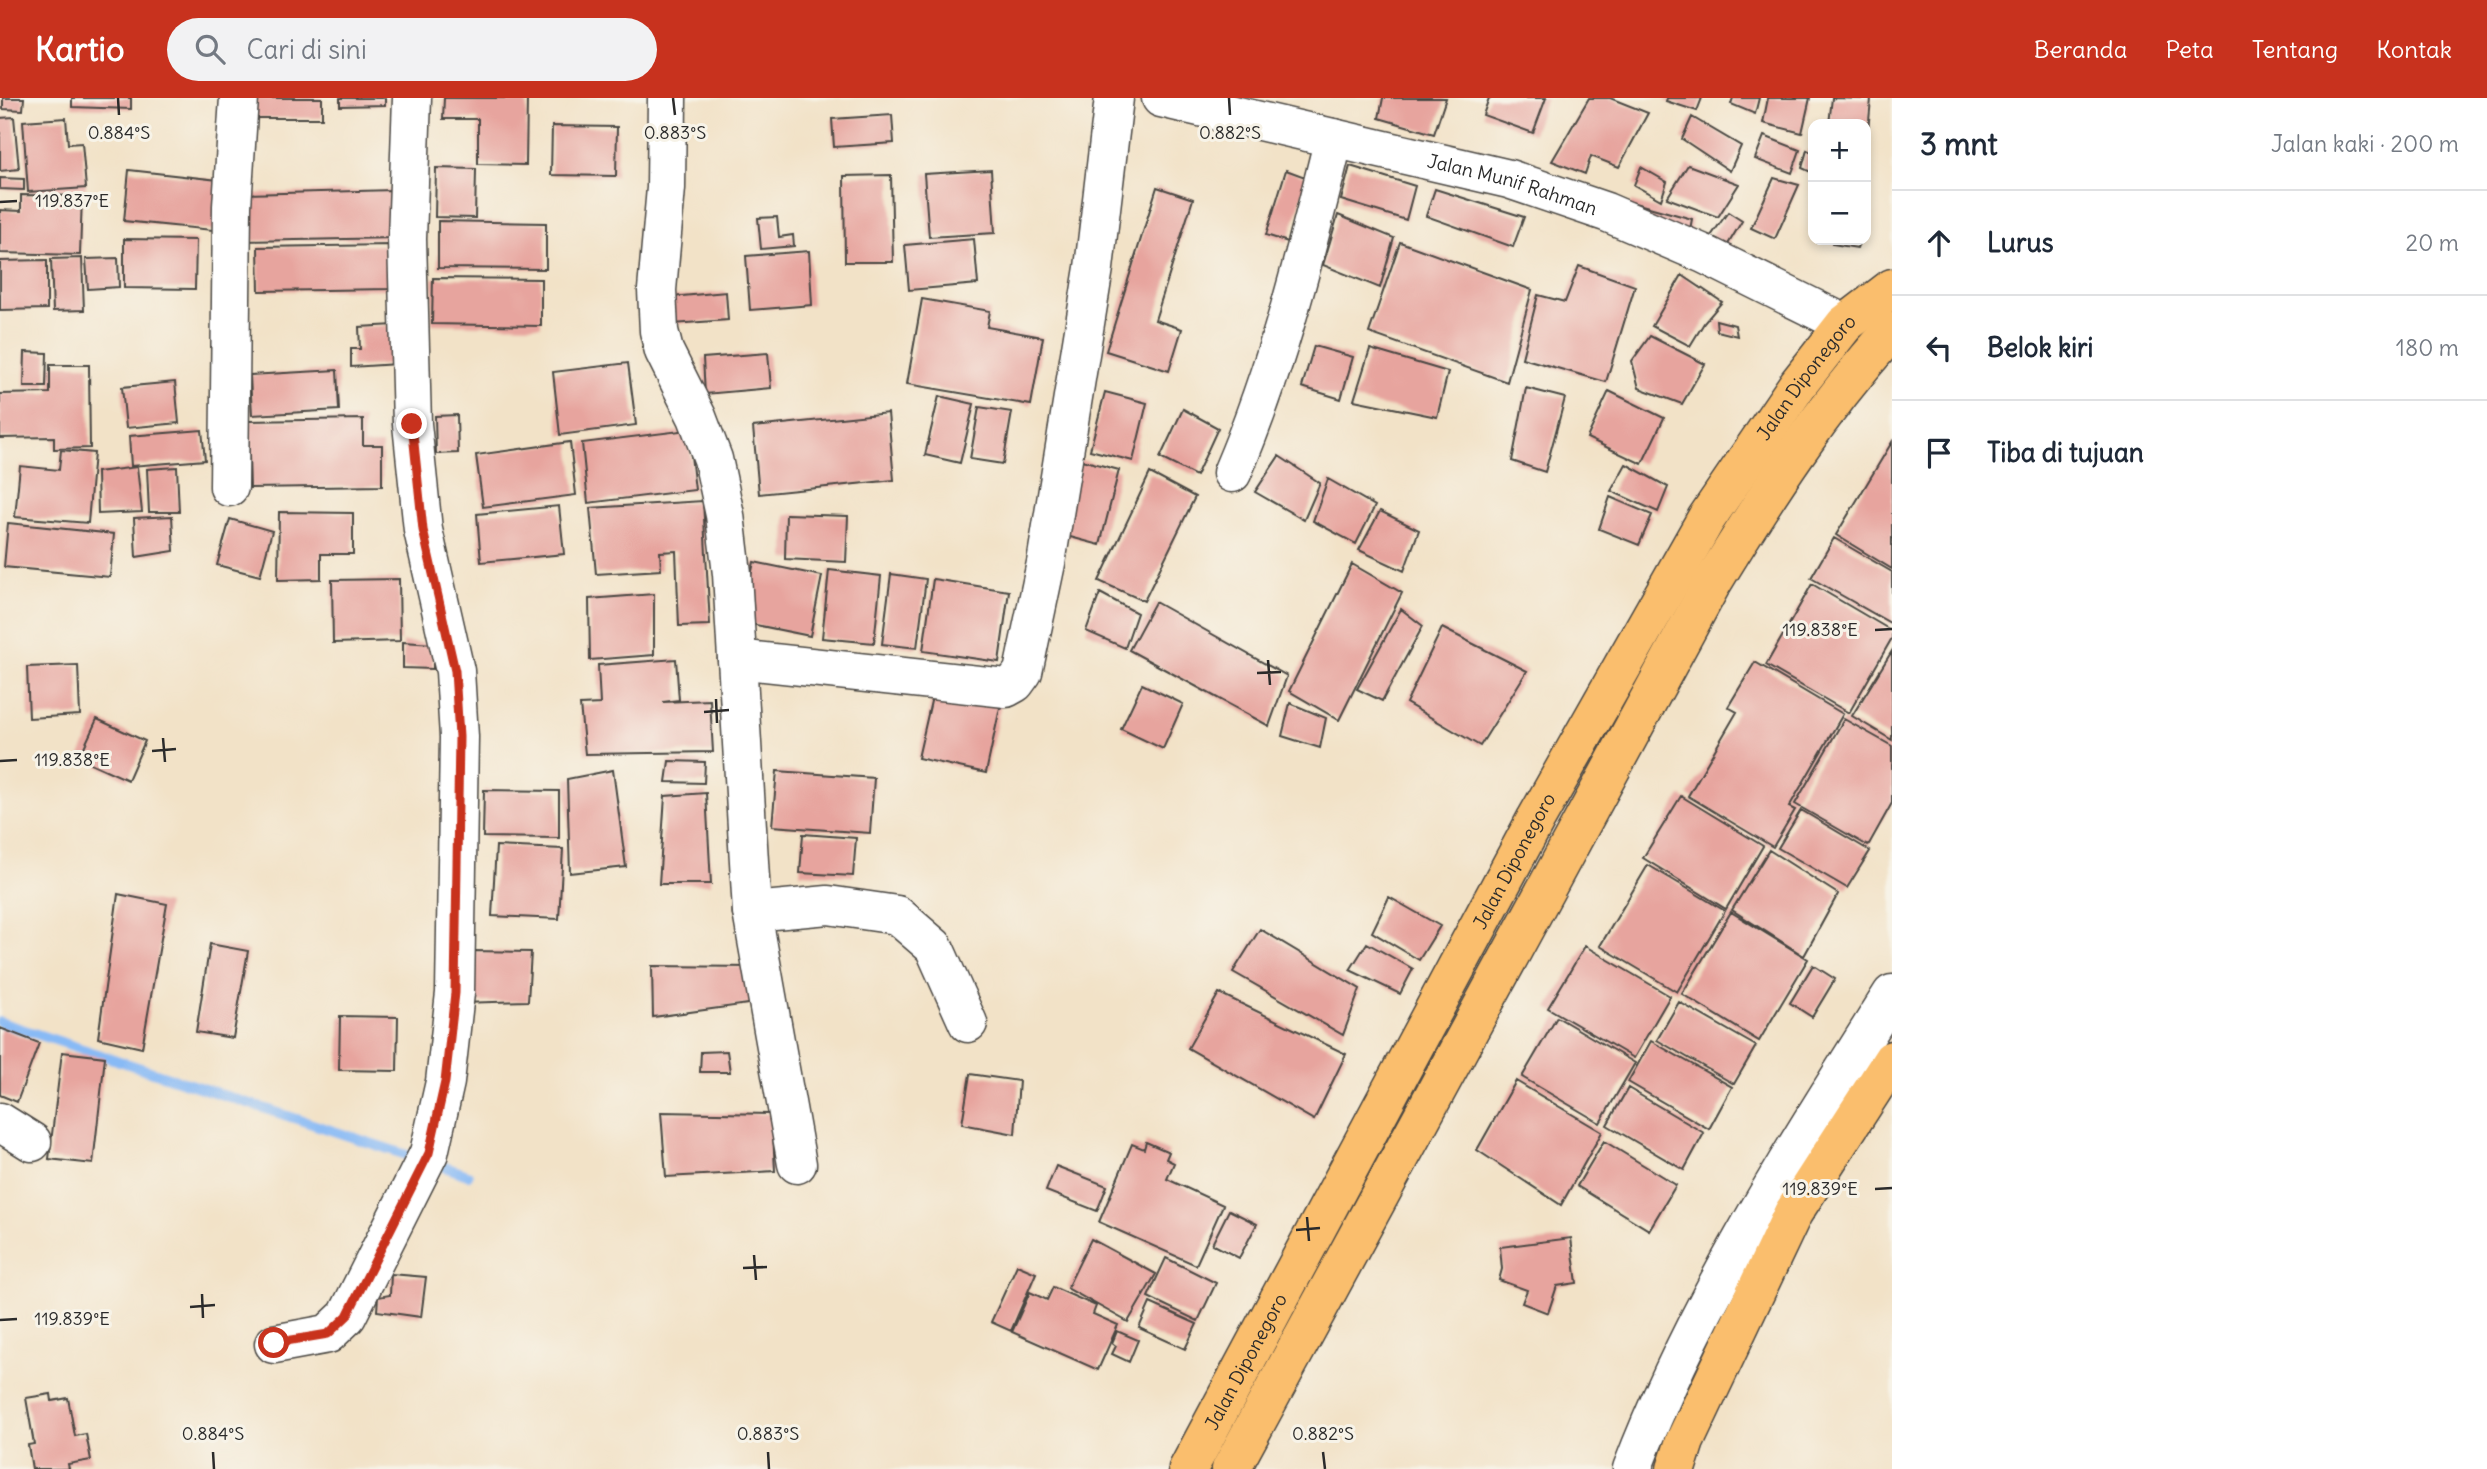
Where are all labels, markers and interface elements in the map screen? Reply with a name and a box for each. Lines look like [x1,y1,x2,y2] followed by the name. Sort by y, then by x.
[167,18,657,81] search box
[35,28,125,70] text: Kartio
[191,30,229,68] icon: search
[247,33,367,66] text: Cari di sini
[2034,34,2127,64] text: Beranda
[2165,34,2214,64] text: Peta
[2252,34,2338,64] text: Tentang
[2376,34,2452,64] text: Kontak
[1808,119,1871,245] map controls
[1808,119,1871,182] button: +
[88,121,150,144] text: 0.884°S
[644,121,706,144] text: 0.883°S
[1199,121,1261,144] text: 0.882°S
[1920,125,1998,163] text: 3 mnt
[2271,129,2459,158] text: Jalan kaki · 200 m
[1425,148,1601,220] street label: Jalan Munif Rahman
[1808,182,1871,245] button: −
[35,189,109,212] text: 119.837°E
[1920,224,1958,262] icon: ahead
[1987,226,2054,259] text: Lurus
[2406,228,2459,257] text: 20 m
[1751,308,1860,445] street label: Jalan Diponegoro
[1920,329,1958,367] icon: left
[1987,331,2093,364] text: Belok kiri
[2396,333,2459,362] text: 180 m
[396,408,427,439] route end
[1920,434,1958,472] icon: arrive
[1987,436,2144,469] text: Tiba di tujuan
[1782,618,1858,641] text: 119.838°E
[34,748,110,771] text: 119.838°E
[1467,788,1560,933] street label: Jalan Diponegoro
[1782,1177,1858,1200] text: 119.839°E
[1199,1289,1292,1434] street label: Jalan Diponegoro
[34,1307,110,1330] text: 119.839°E
[258,1327,289,1358] route start
[182,1422,244,1445] text: 0.884°S
[737,1422,799,1445] text: 0.883°S
[1292,1422,1354,1445] text: 0.882°S

